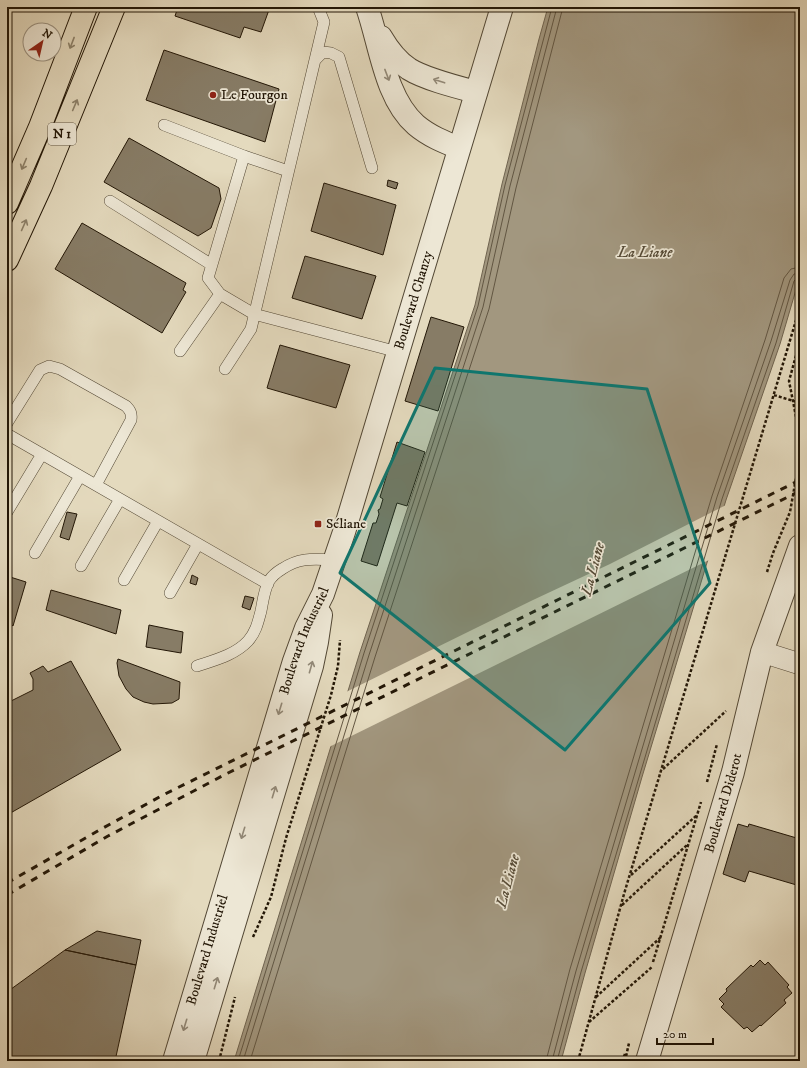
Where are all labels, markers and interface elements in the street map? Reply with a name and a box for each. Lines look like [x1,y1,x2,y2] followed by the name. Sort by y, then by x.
[22,22,62,62] north arrow
[39,26,55,43] text: N
[68,37,75,49] one-way arrow
[384,68,392,80] one-way arrow
[432,77,445,84] one-way arrow
[221,86,288,104] place label: Le Fourgon
[208,90,218,100] marker: Le Fourgon
[71,100,79,112] one-way arrow
[48,123,76,145] road number: N 1
[20,158,27,170] one-way arrow
[21,219,28,231] one-way arrow
[617,243,673,262] water label: La Liane
[390,249,437,352] street label: Boulevard Chanzy
[326,515,366,533] place label: Séliane
[313,519,323,529] marker: Séliane
[577,539,609,599] water label: La Liane
[275,584,334,697] street label: Boulevard Industriel
[308,661,315,674] one-way arrow
[276,702,283,715] one-way arrow
[700,751,746,855] street label: Boulevard Diderot
[271,786,278,799] one-way arrow
[239,827,246,840] one-way arrow
[492,851,524,911] water label: La Liane
[182,892,233,1007] street label: Boulevard Industriel
[213,977,220,990] one-way arrow
[181,1018,188,1031] one-way arrow
[657,1020,713,1046] scale bar
[663,1027,687,1042] text: 20 m

